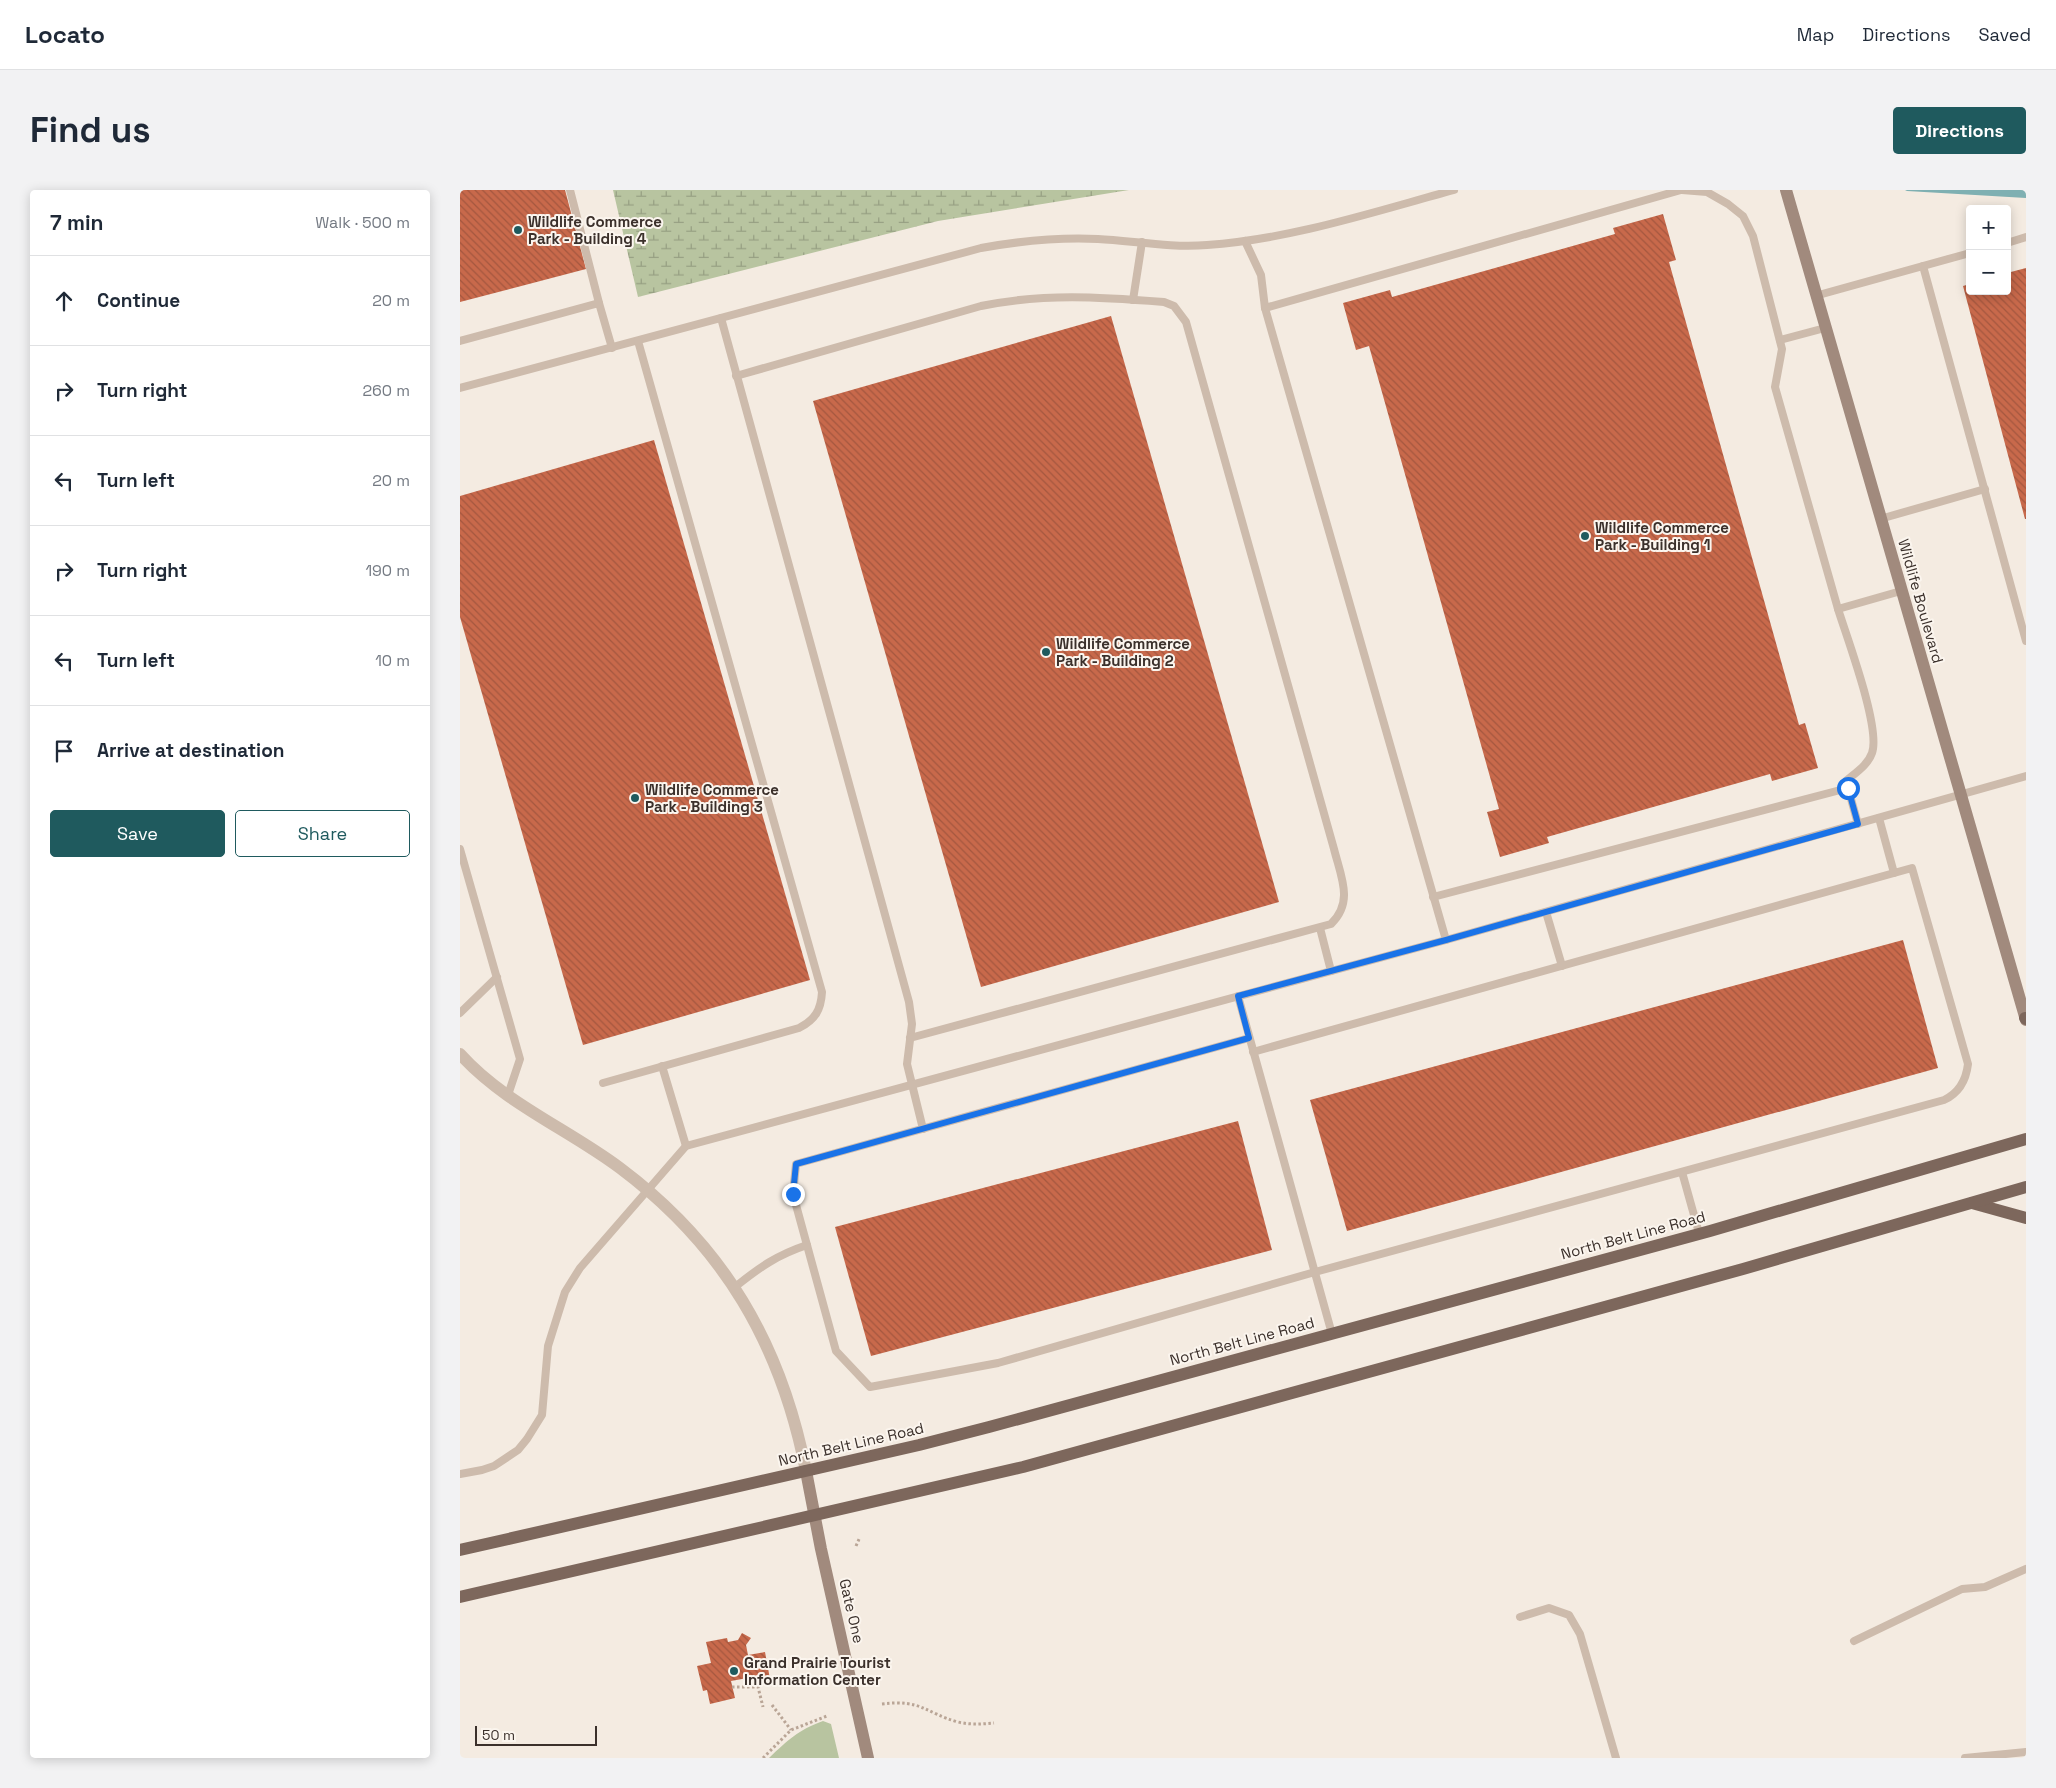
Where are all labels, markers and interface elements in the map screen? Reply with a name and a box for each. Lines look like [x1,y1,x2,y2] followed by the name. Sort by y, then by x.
[25,19,105,50] text: Locato
[1797,23,1834,46] text: Map
[1862,23,1951,46] text: Directions
[1979,23,2031,46] text: Saved
[1893,107,2026,154] button: Directions
[30,108,151,152] text: Find us
[1966,205,2011,295] map controls
[1966,205,2011,250] button: +
[50,209,103,236] text: 7 min
[315,212,410,233] text: Walk · 500 m
[528,212,662,248] place label: Wildlife Commerce Park - Building 4
[512,224,524,236] marker: Wildlife Commerce Park - Building 4
[1966,250,2011,295] button: −
[50,287,78,315] icon: ahead
[97,288,180,313] text: Continue
[372,290,410,311] text: 20 m
[50,377,78,405] icon: right
[97,378,187,403] text: Turn right
[362,380,410,401] text: 260 m
[50,467,78,495] icon: left
[97,468,175,493] text: Turn left
[372,470,410,491] text: 20 m
[1595,518,1729,554] place label: Wildlife Commerce Park - Building 1
[1579,530,1591,542] marker: Wildlife Commerce Park - Building 1
[1894,537,1948,665] street label: Wildlife Boulevard
[50,557,78,585] icon: right
[97,558,187,583] text: Turn right
[365,560,410,581] text: 190 m
[1056,634,1190,670] place label: Wildlife Commerce Park - Building 2
[1040,646,1052,658] marker: Wildlife Commerce Park - Building 2
[50,647,78,675] icon: left
[97,648,175,673] text: Turn left
[375,650,410,671] text: 10 m
[50,737,78,765] icon: arrive
[97,738,285,763] text: Arrive at destination
[1837,777,1860,800] route start
[645,780,779,816] place label: Wildlife Commerce Park - Building 3
[629,792,641,804] marker: Wildlife Commerce Park - Building 3
[50,810,225,857] button: Save
[235,810,410,857] button: Share
[782,1183,805,1206] route end
[1559,1207,1707,1263] street label: North Belt Line Road
[1168,1313,1316,1369] street label: North Belt Line Road
[776,1418,926,1470] street label: North Belt Line Road
[835,1577,869,1645] street label: Gate One
[744,1653,891,1689] place label: Grand Prairie Tourist Information Center
[728,1665,740,1677] marker: Grand Prairie Tourist Information Center
[475,1723,598,1746] scale bar
[482,1726,515,1744] text: 50 m

